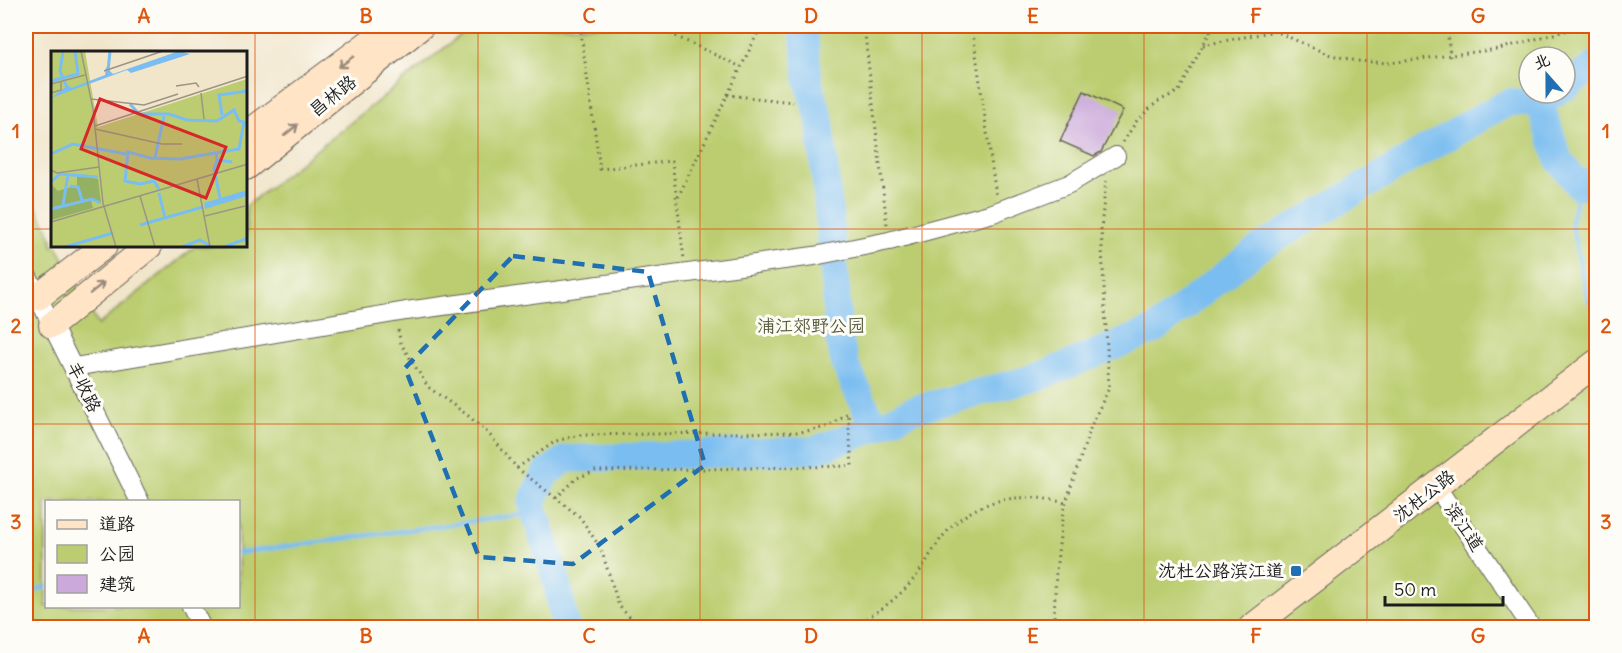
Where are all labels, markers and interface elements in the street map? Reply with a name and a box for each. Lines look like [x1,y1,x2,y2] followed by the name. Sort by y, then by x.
[138,3,151,28] text: A
[359,3,373,28] text: B
[582,3,596,28] text: C
[804,3,818,28] text: D
[1027,3,1039,28] text: E
[1250,3,1262,28] text: F
[1471,3,1485,28] text: G
[1517,45,1577,105] north arrow
[1531,49,1553,73] text: 北
[51,51,248,248] inset map
[339,55,355,68] one-way arrow
[304,70,361,122] street label: 昌林路
[12,118,20,143] text: 1
[1602,118,1610,143] text: 1
[283,124,299,137] one-way arrow
[89,281,104,295] one-way arrow
[11,313,22,338] text: 2
[1601,313,1612,338] text: 2
[757,314,865,337] park label: 浦江郊野公园
[62,357,107,416] street label: 丰收路
[1388,464,1459,527] street label: 沈杜公路
[1440,498,1489,556] street label: 滨江道
[45,500,240,608] legend
[10,509,22,534] text: 3
[1600,509,1612,534] text: 3
[99,512,135,535] text: 道路
[99,542,135,565] text: 公园
[1158,559,1284,582] place label: 沈杜公路滨江道
[1289,564,1303,578] marker: 沈杜公路滨江道
[1385,569,1504,607] scale bar
[99,572,135,595] text: 建筑
[1394,578,1436,601] text: 50 m
[138,623,151,648] text: A
[359,623,373,648] text: B
[582,623,596,648] text: C
[804,623,818,648] text: D
[1027,623,1039,648] text: E
[1250,623,1262,648] text: F
[1471,623,1485,648] text: G

